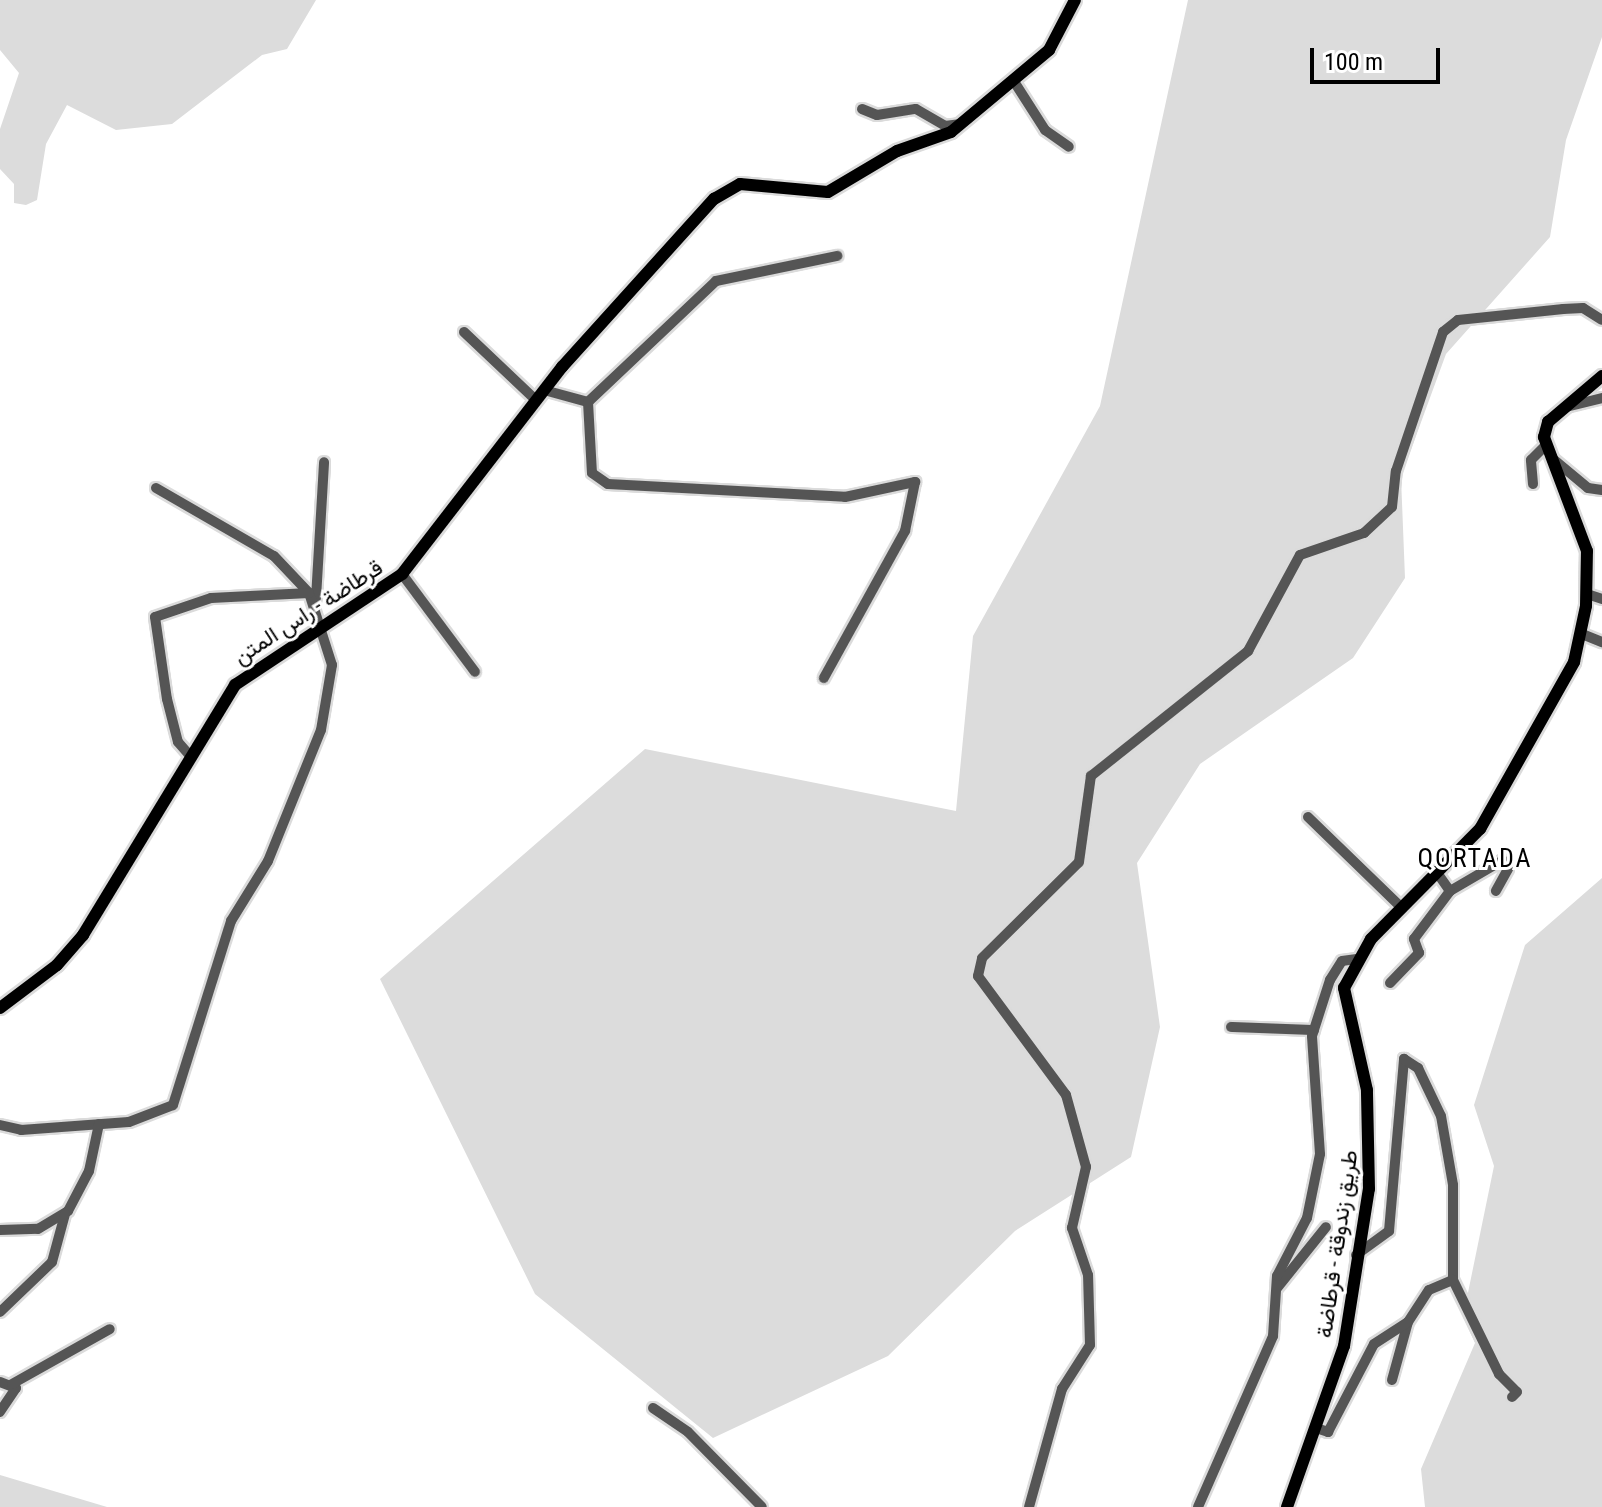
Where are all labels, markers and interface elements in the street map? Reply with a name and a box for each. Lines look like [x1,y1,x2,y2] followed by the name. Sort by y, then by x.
[1314,32,1444,82] scale bar
[1324,48,1383,76] text: 100 m
[229,554,387,670] street label: قرطاضة - راس المتن
[1417,843,1533,875] district label: QORTADA
[1311,1148,1363,1340] street label: طريق زندوقة - قرطاضة

